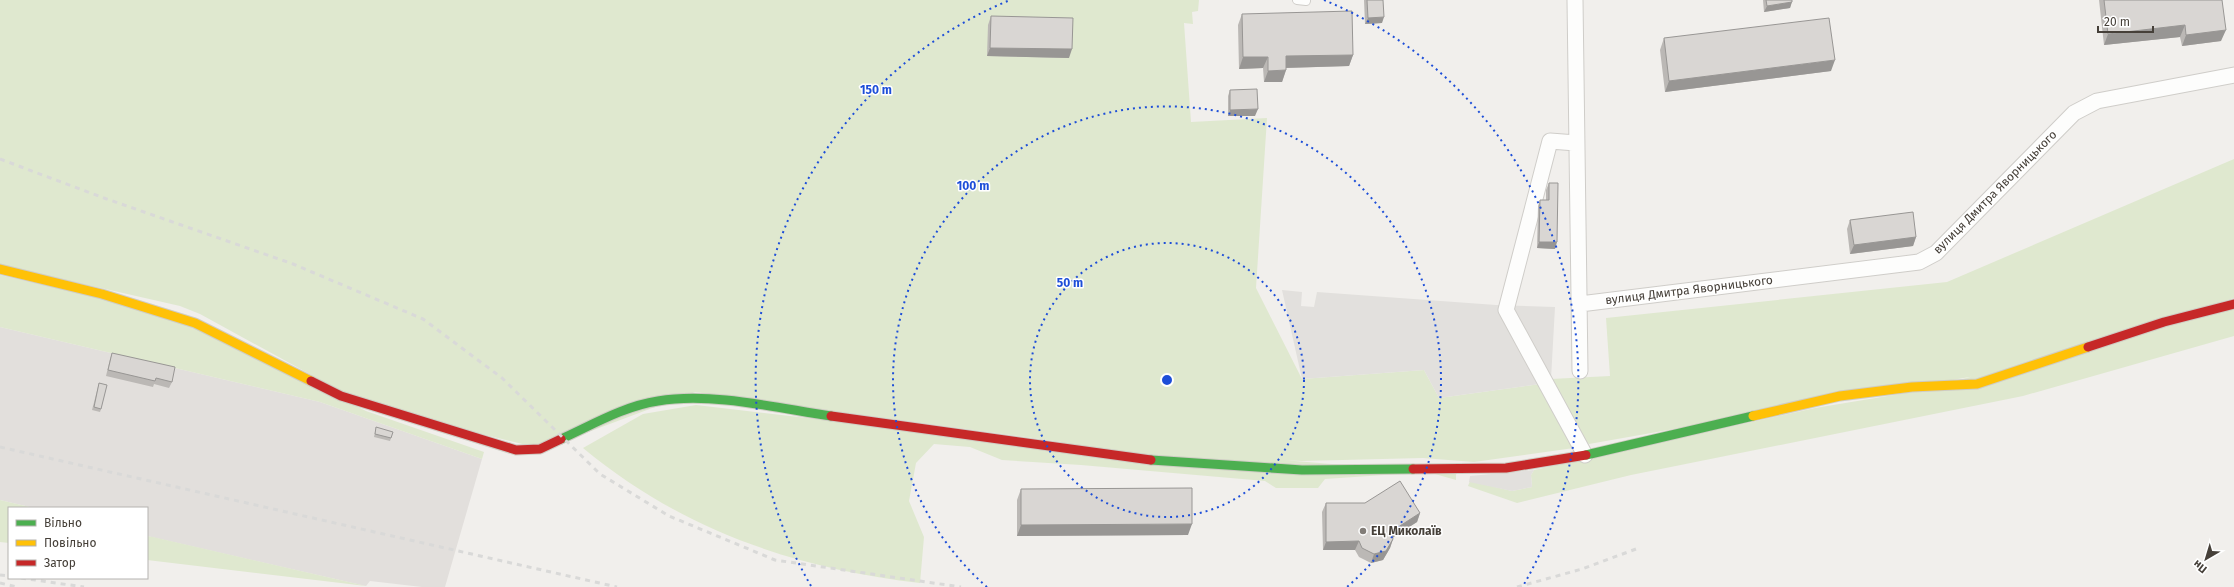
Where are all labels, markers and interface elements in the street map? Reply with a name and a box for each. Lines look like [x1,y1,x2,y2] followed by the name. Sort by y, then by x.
[2098,8,2153,34] scale bar
[2104,15,2130,29] text: 20 m
[860,83,892,97] text: 150 m
[1930,127,2060,257] street label: вулиця Дмитра Яворницького
[957,179,989,193] text: 100 m
[1604,273,1774,307] street label: вулиця Дмитра Яворницького
[1057,276,1083,290] text: 50 m
[1160,373,1174,387] centre of rings
[8,507,148,579] legend
[44,516,82,530] text: Вільно
[1371,524,1442,538] place label: ЕЦ Миколаїв
[1358,526,1368,536] marker: ЕЦ Миколаїв
[44,536,97,550] text: Повільно
[2186,539,2226,579] north arrow
[44,556,76,570] text: Затор
[2191,557,2210,576] text: Пн

